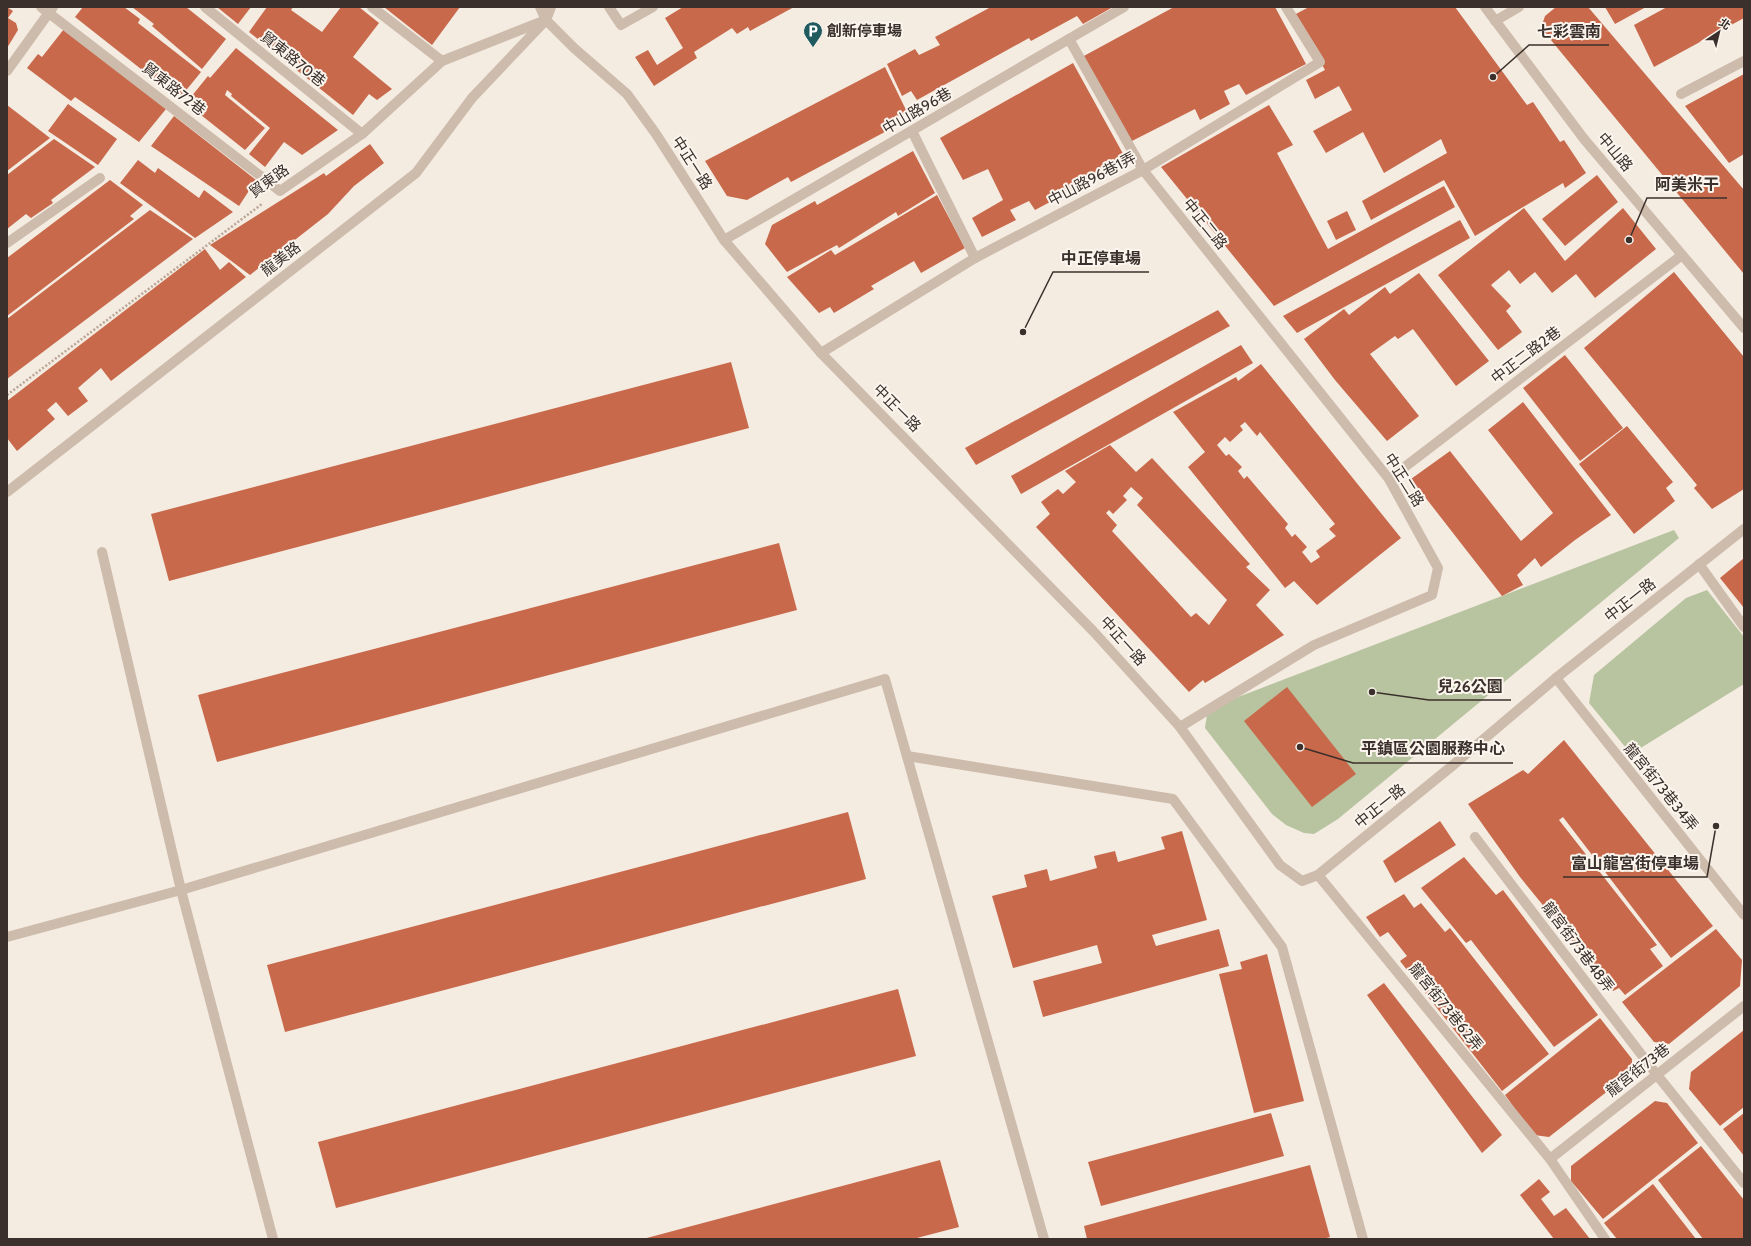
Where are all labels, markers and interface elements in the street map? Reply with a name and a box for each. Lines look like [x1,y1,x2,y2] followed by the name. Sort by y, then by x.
[1699,12,1739,52] north arrow
[1716,15,1733,33] text: 北
[1529,17,1609,45] callout: 七彩雲南
[802,20,824,48] parking icon: 創新停車場
[827,22,902,40] place label: 創新停車場
[1537,22,1601,41] text: 七彩雲南
[257,27,329,91] street label: 貿東路70巷
[139,59,209,119] street label: 貿東路72巷
[879,84,955,138] street label: 中山路96巷
[1594,129,1636,175] street label: 中山路
[668,133,716,193] street label: 中正一路
[1045,148,1139,210] street label: 中山路96巷1弄
[246,160,292,202] street label: 貿東路
[1647,170,1727,198] callout: 阿美米干
[1655,175,1719,194] text: 阿美米干
[1179,195,1231,253] street label: 中正二路
[258,238,304,280] street label: 龍美路
[1053,244,1149,272] callout: 中正停車場
[1061,249,1141,268] text: 中正停車場
[1487,323,1565,387] street label: 中正二路2巷
[869,380,925,436] street label: 中正一路
[1380,450,1428,510] street label: 中正二路
[1601,574,1659,626] street label: 中正一路
[1096,613,1150,669] street label: 中正一路
[1429,672,1511,700] callout: 兒26公園
[1437,677,1503,696] text: 兒26公園
[1353,735,1513,763] callout: 平鎮區公園服務中心
[1361,739,1505,758] text: 平鎮區公園服務中心
[1620,740,1702,834] street label: 龍宮街73巷34弄
[1351,780,1409,832] street label: 中正一路
[1563,849,1707,877] callout: 富山龍宮街停車場
[1571,854,1699,873] text: 富山龍宮街停車場
[1538,898,1618,996] street label: 龍宮街73巷48弄
[1405,960,1487,1054] street label: 龍宮街73巷62弄
[1603,1040,1673,1100] street label: 龍宮街73巷

